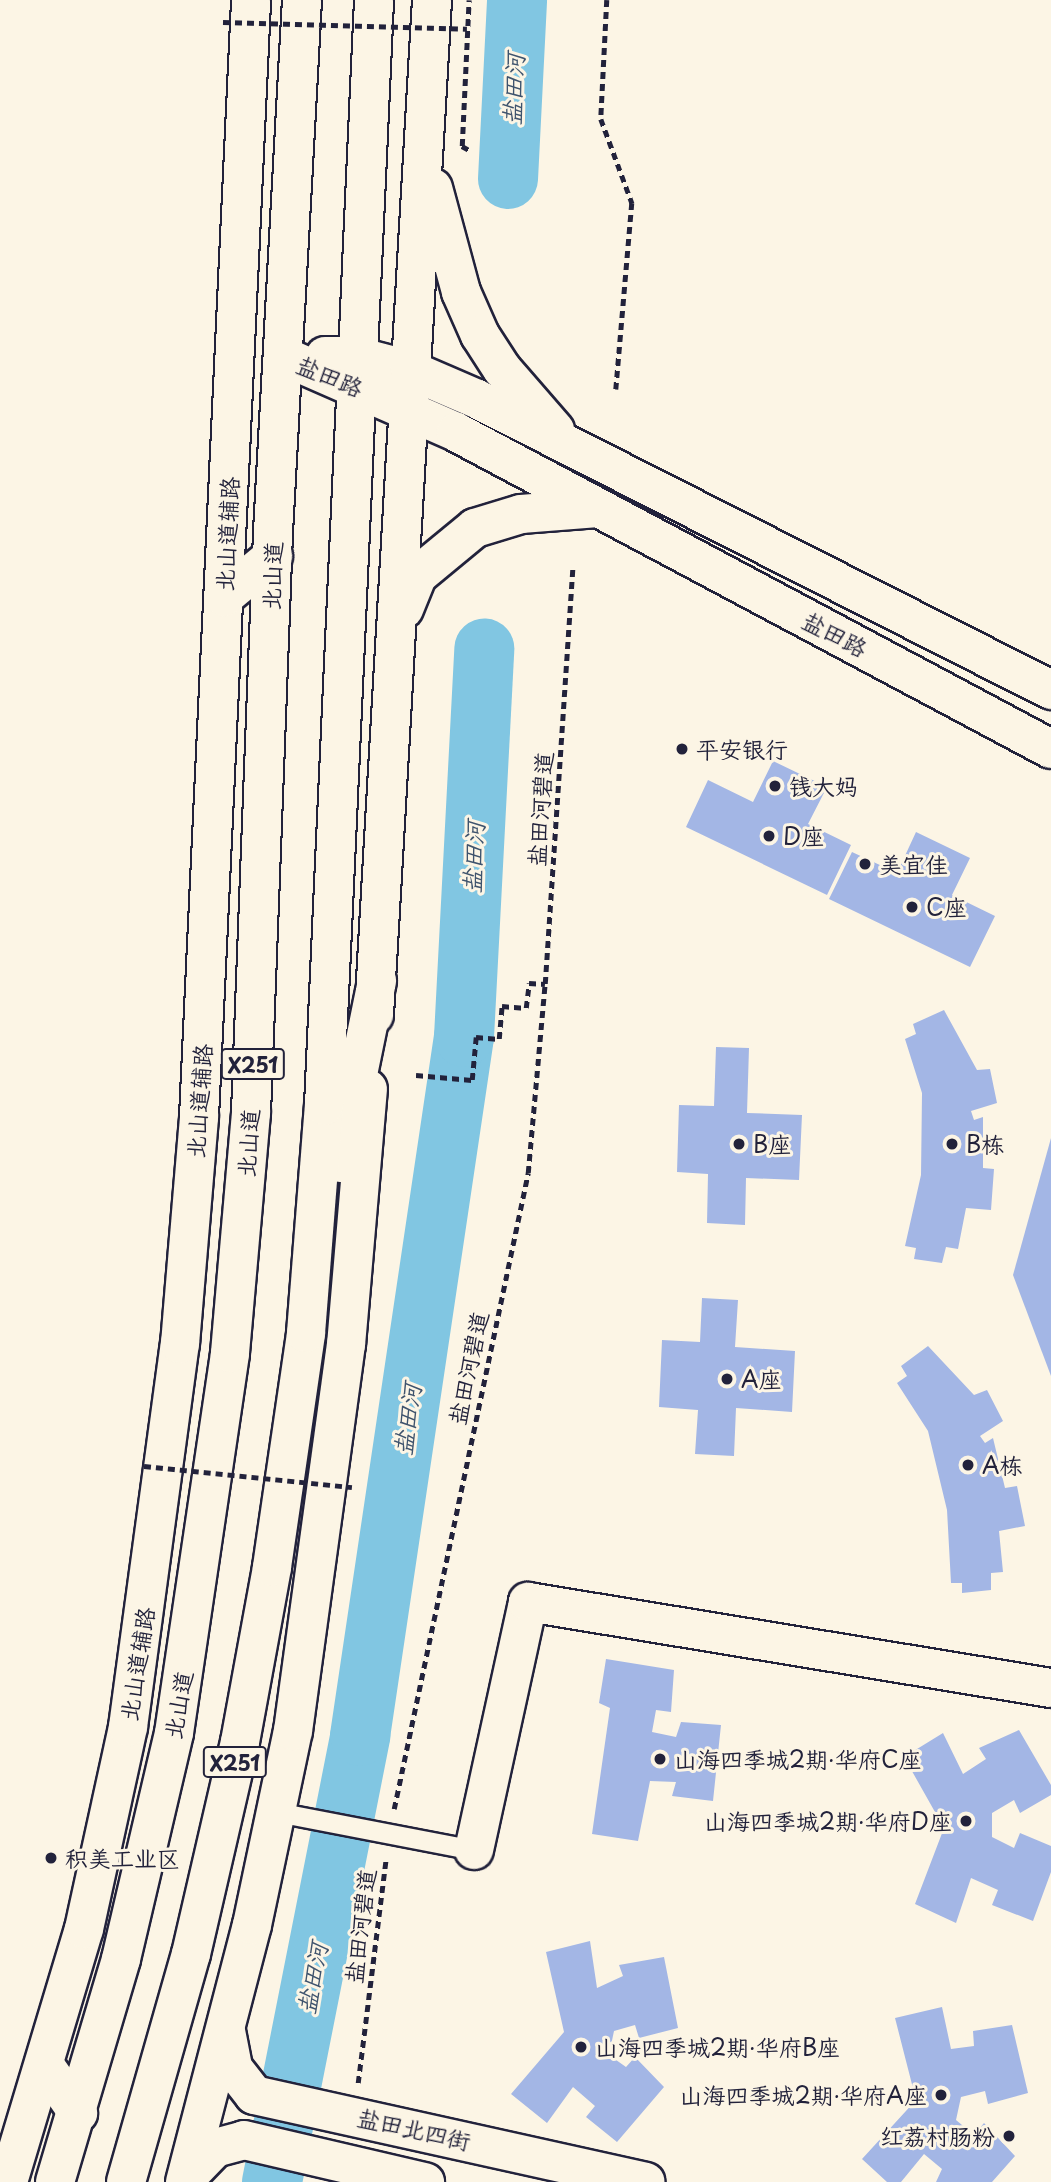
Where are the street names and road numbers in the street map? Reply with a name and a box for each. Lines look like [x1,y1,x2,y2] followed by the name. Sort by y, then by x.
[293,350,367,402] street label: 盐田路
[210,476,244,592] street label: 北山道辅路
[257,541,287,611] street label: 北山道
[798,606,872,662] street label: 盐田路
[522,751,558,867] street label: 盐田河碧道
[181,1043,217,1159] street label: 北山道辅路
[220,1046,286,1082] road number: X251
[232,1108,264,1178] street label: 北山道
[443,1309,493,1427] street label: 盐田河碧道
[114,1605,160,1723] street label: 北山道辅路
[158,1669,198,1741] street label: 北山道
[202,1744,268,1780] road number: X251
[339,1867,381,1985] street label: 盐田河碧道
[355,2103,473,2155] street label: 盐田北四街

